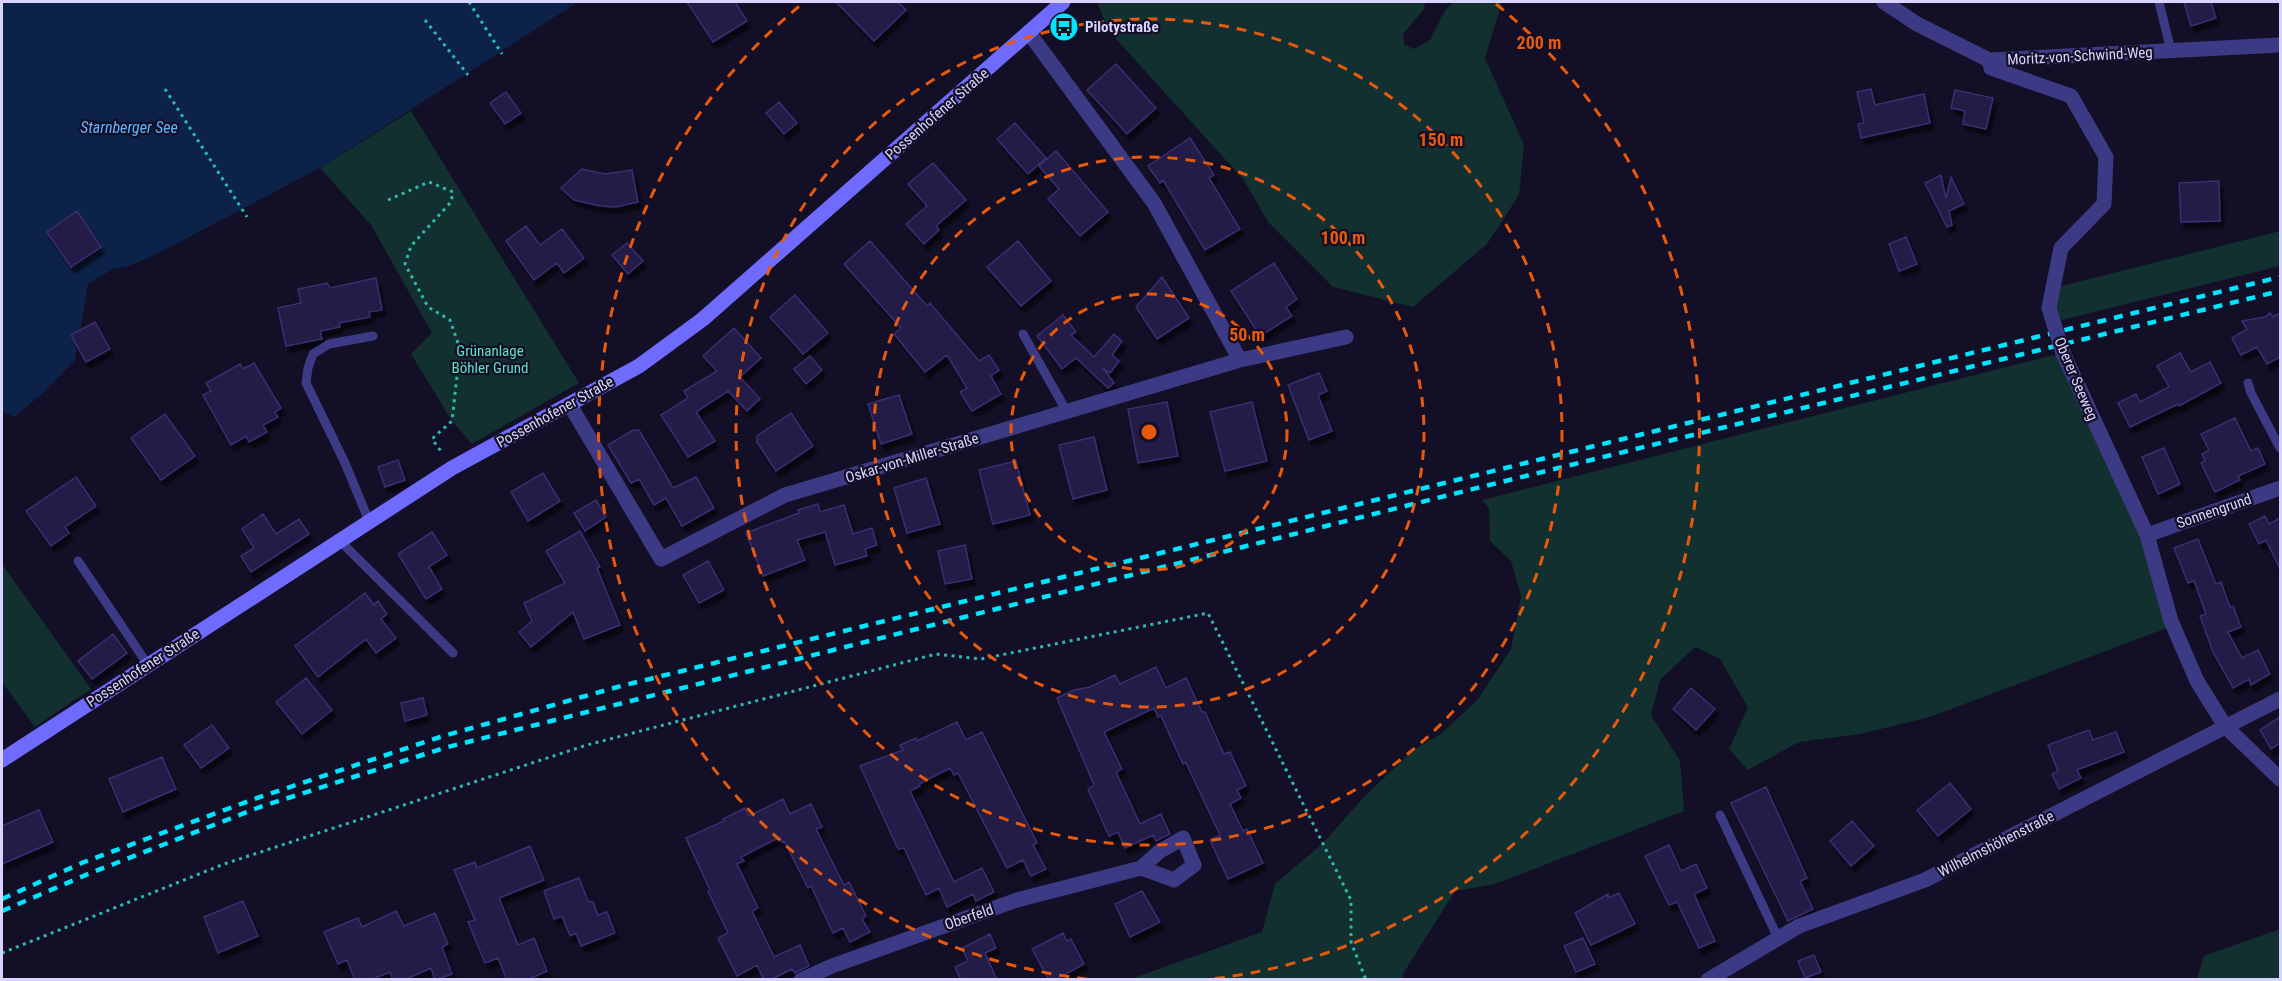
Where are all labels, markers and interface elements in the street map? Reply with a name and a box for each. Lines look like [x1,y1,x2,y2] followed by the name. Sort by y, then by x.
[1048,11,1080,43] bus stop icon: Pilotystraße
[1085,18,1159,36] place label: Pilotystraße
[1517,32,1561,53] text: 200 m
[2007,43,2153,69] street label: Moritz-von-Schwind-Weg
[882,64,992,164] street label: Possenhofener Straße
[80,118,178,137] water label: Starnberger See
[1419,129,1463,150] text: 150 m
[1321,227,1365,248] text: 100 m
[1229,324,1265,345] text: 50 m
[2050,335,2102,423] street label: Oberer Seeweg
[452,342,528,377] park label: Grünanlage Böhler Grund
[493,372,617,452] street label: Possenhofener Straße
[1139,422,1159,442] centre of rings
[843,429,981,487] street label: Oskar-von-Miller-Straße
[2174,490,2254,532] street label: Sonnengrund
[83,625,203,711] street label: Possenhofener Straße
[1935,807,2057,881] street label: Wilhelmshöhenstraße
[942,900,996,934] street label: Oberfeld

